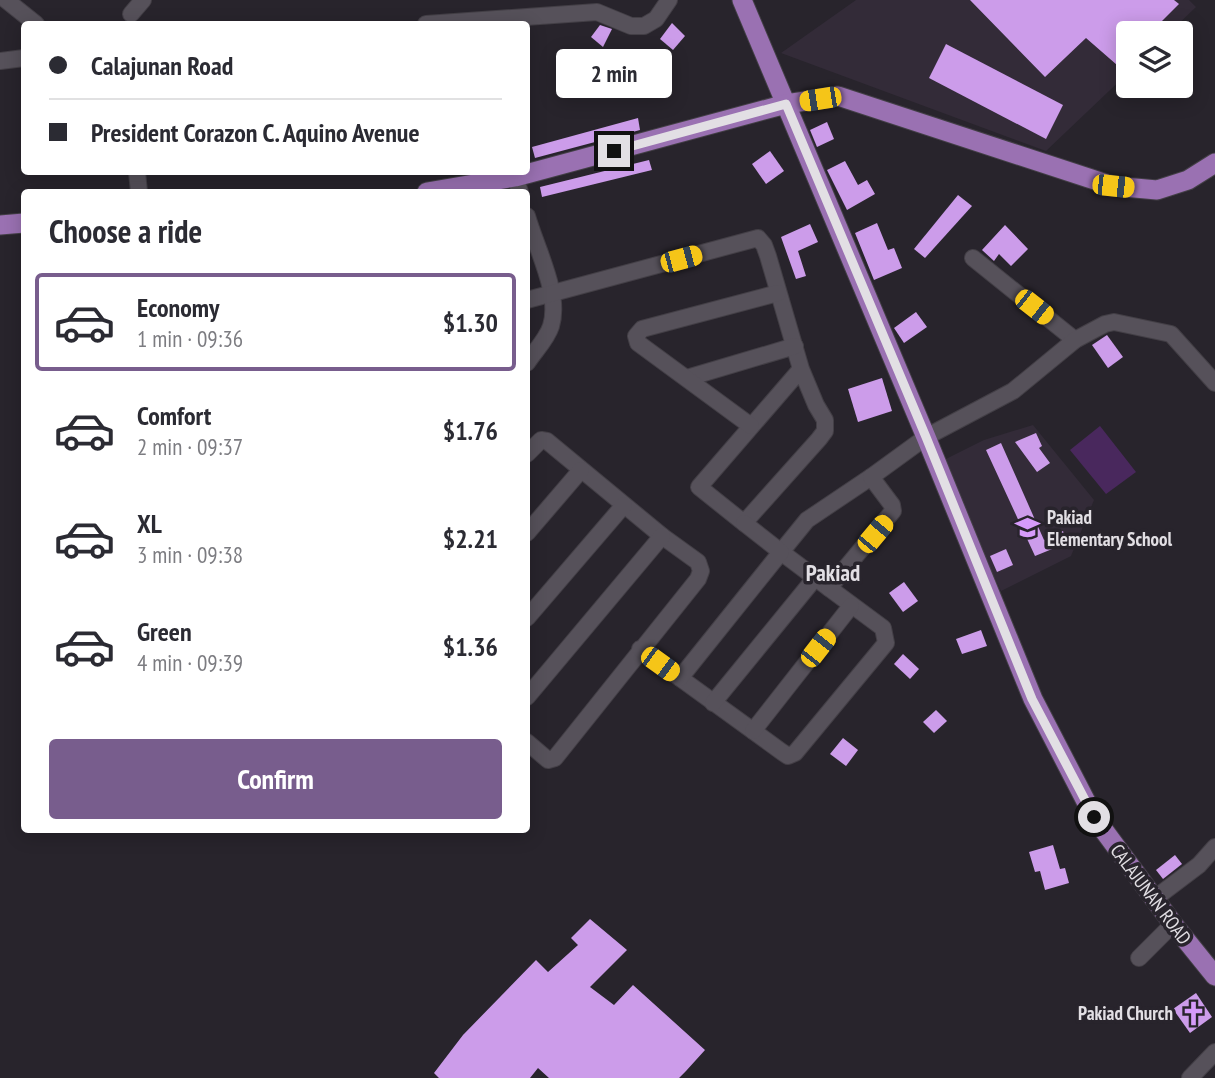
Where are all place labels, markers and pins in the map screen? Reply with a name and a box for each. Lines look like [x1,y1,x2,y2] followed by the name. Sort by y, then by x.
[1047,505,1172,551] place label: Pakiad Elementary School
[1013,514,1041,542] school or university icon: Pakiad Elementary School
[1179,999,1207,1027] church icon: Pakiad Church
[1078,1001,1173,1025] place label: Pakiad Church

